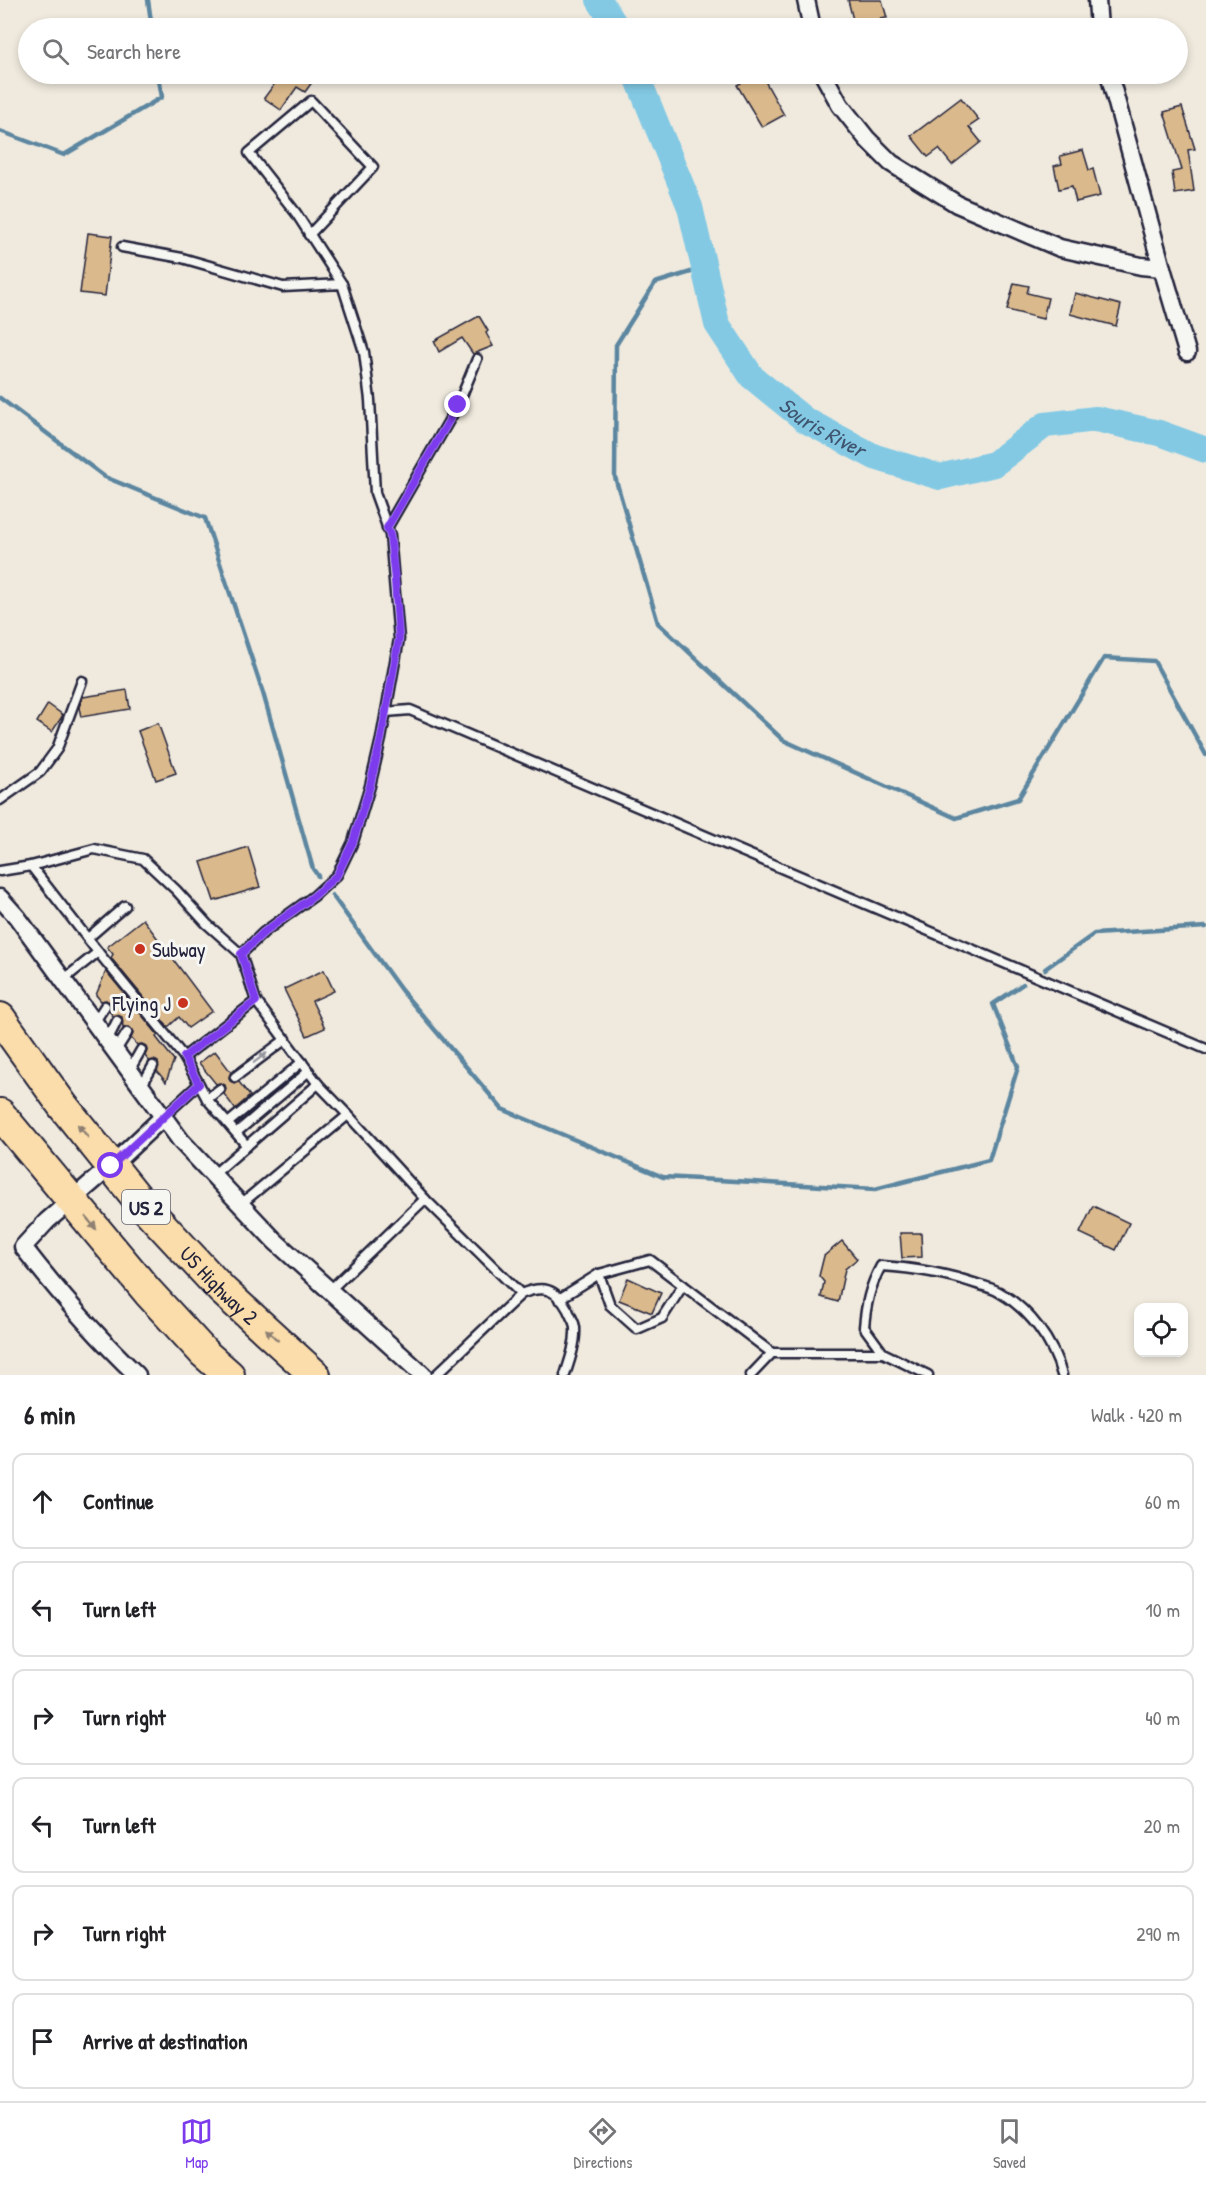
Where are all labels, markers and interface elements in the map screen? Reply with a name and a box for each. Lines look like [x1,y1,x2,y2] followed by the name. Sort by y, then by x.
[18,18,1188,84] search box
[39,35,72,68] icon: search
[87,36,181,66] text: Search here
[773,390,873,466] water label: Souris River
[444,391,470,417] route end
[152,935,206,964] place label: Subway
[133,942,147,956] marker: Subway
[112,989,171,1018] place label: Flying J
[176,996,190,1010] marker: Flying J
[252,1052,268,1064] one-way arrow
[77,1124,90,1139] one-way arrow
[97,1152,123,1178] route start
[122,1190,170,1224] road number: US 2
[84,1215,97,1230] one-way arrow
[173,1239,265,1331] street label: US Highway 2
[1134,1303,1188,1357] map controls
[1134,1303,1188,1357] button: locate
[265,1329,279,1343] one-way arrow
[24,1397,76,1432] text: 6 min
[1091,1401,1182,1428] text: Walk · 420 m
[26,1485,59,1518] icon: ahead
[83,1486,154,1516] text: Continue
[1145,1488,1180,1515] text: 60 m
[26,1593,59,1626] icon: left
[83,1594,156,1624] text: Turn left
[1146,1596,1180,1623] text: 10 m
[26,1701,59,1734] icon: right
[83,1702,166,1732] text: Turn right
[1145,1704,1180,1731] text: 40 m
[26,1809,59,1842] icon: left
[83,1810,156,1840] text: Turn left
[1143,1812,1180,1839] text: 20 m
[26,1917,59,1950] icon: right
[83,1918,166,1948] text: Turn right
[1136,1920,1180,1947] text: 290 m
[26,2025,59,2058] icon: arrive
[83,2026,248,2056] text: Arrive at destination
[180,2115,213,2173] tab: Map
[574,2115,632,2173] tab: Directions
[993,2115,1026,2173] tab: Saved

